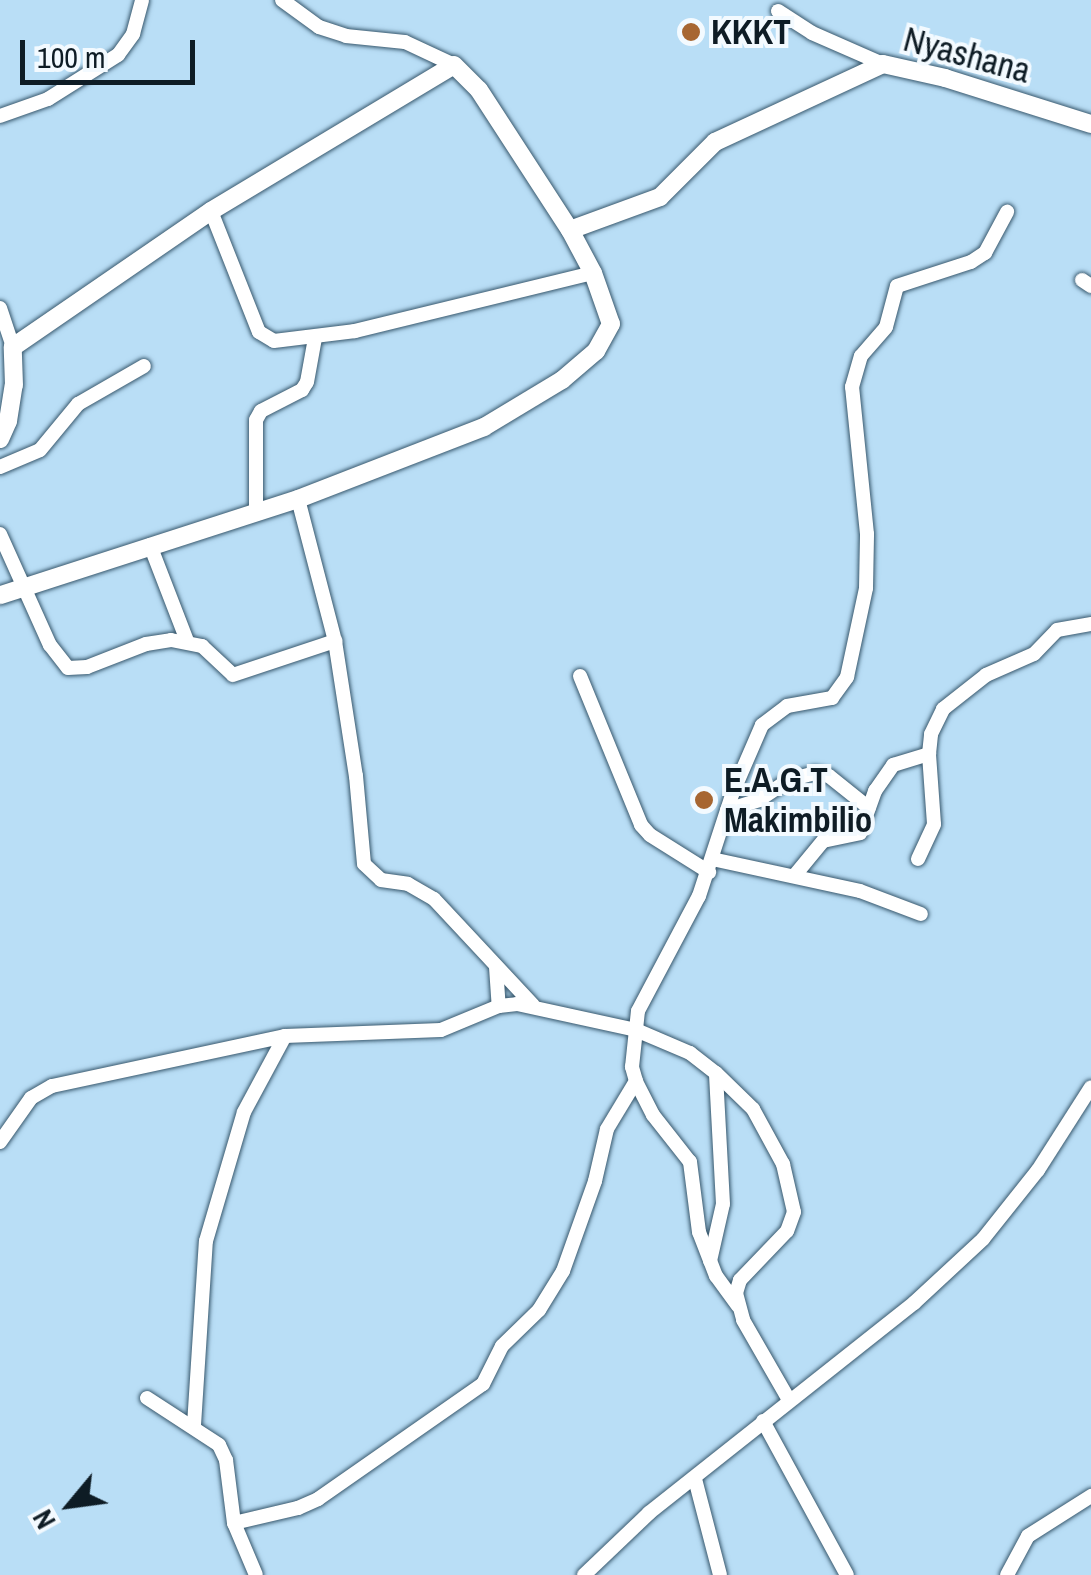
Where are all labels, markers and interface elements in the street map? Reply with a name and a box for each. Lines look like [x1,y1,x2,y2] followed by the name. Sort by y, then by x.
[711,11,791,53] place label: KKKT
[899,18,1035,92] street label: Nyashana
[25,20,200,82] scale bar
[680,21,702,43] marker: KKKT
[37,37,105,77] text: 100 m
[724,759,872,841] place label: E.A.G.T Makimbilio
[693,789,715,811] marker: E.A.G.T Makimbilio
[20,1455,120,1555] north arrow
[23,1503,64,1536] text: N

